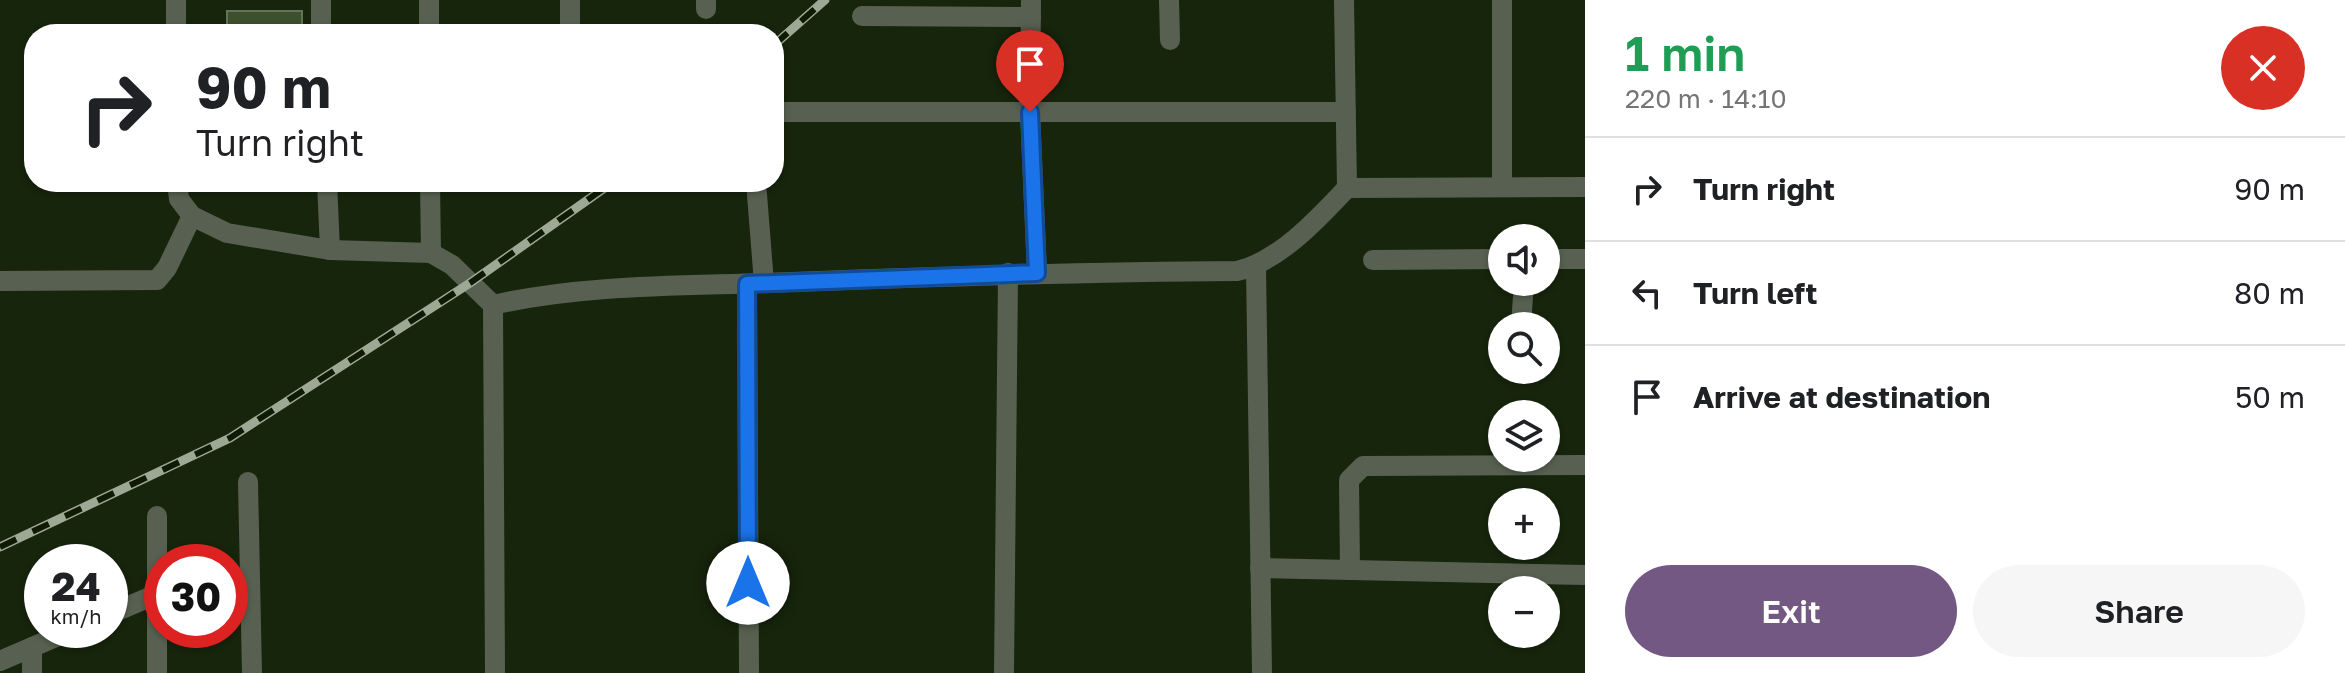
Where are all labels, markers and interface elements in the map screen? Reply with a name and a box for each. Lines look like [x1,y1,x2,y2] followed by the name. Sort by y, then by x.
[1625,24,1745,82] text: 1 min
[2221,26,2305,110] button: close
[996,30,1064,112] pin
[1008,42,1052,86] icon: arrive
[196,53,331,120] text: 90 m
[64,56,168,160] icon: right
[1625,83,1787,114] text: 220 m · 14:10
[196,121,364,164] text: Turn right
[1625,167,1669,211] icon: right
[1693,171,1835,207] text: Turn right
[2234,171,2305,207] text: 90 m
[1488,224,1560,648] map controls
[1488,224,1560,296] button: sound
[1625,271,1669,315] icon: left
[1693,275,1818,311] text: Turn left
[2234,275,2305,311] text: 80 m
[1488,312,1560,384] button: search
[1625,375,1669,419] icon: arrive
[1693,379,1990,415] text: Arrive at destination
[2235,379,2305,415] text: 50 m
[1488,400,1560,472] button: layers
[1488,488,1560,560] button: +
[706,541,790,625] position arrow
[144,544,248,648] speed limit sign: 30
[51,562,101,610] text: 24
[1625,565,1957,657] button: Exit
[1973,565,2305,657] button: Share
[1488,576,1560,648] button: −
[51,604,101,628] text: km/h

